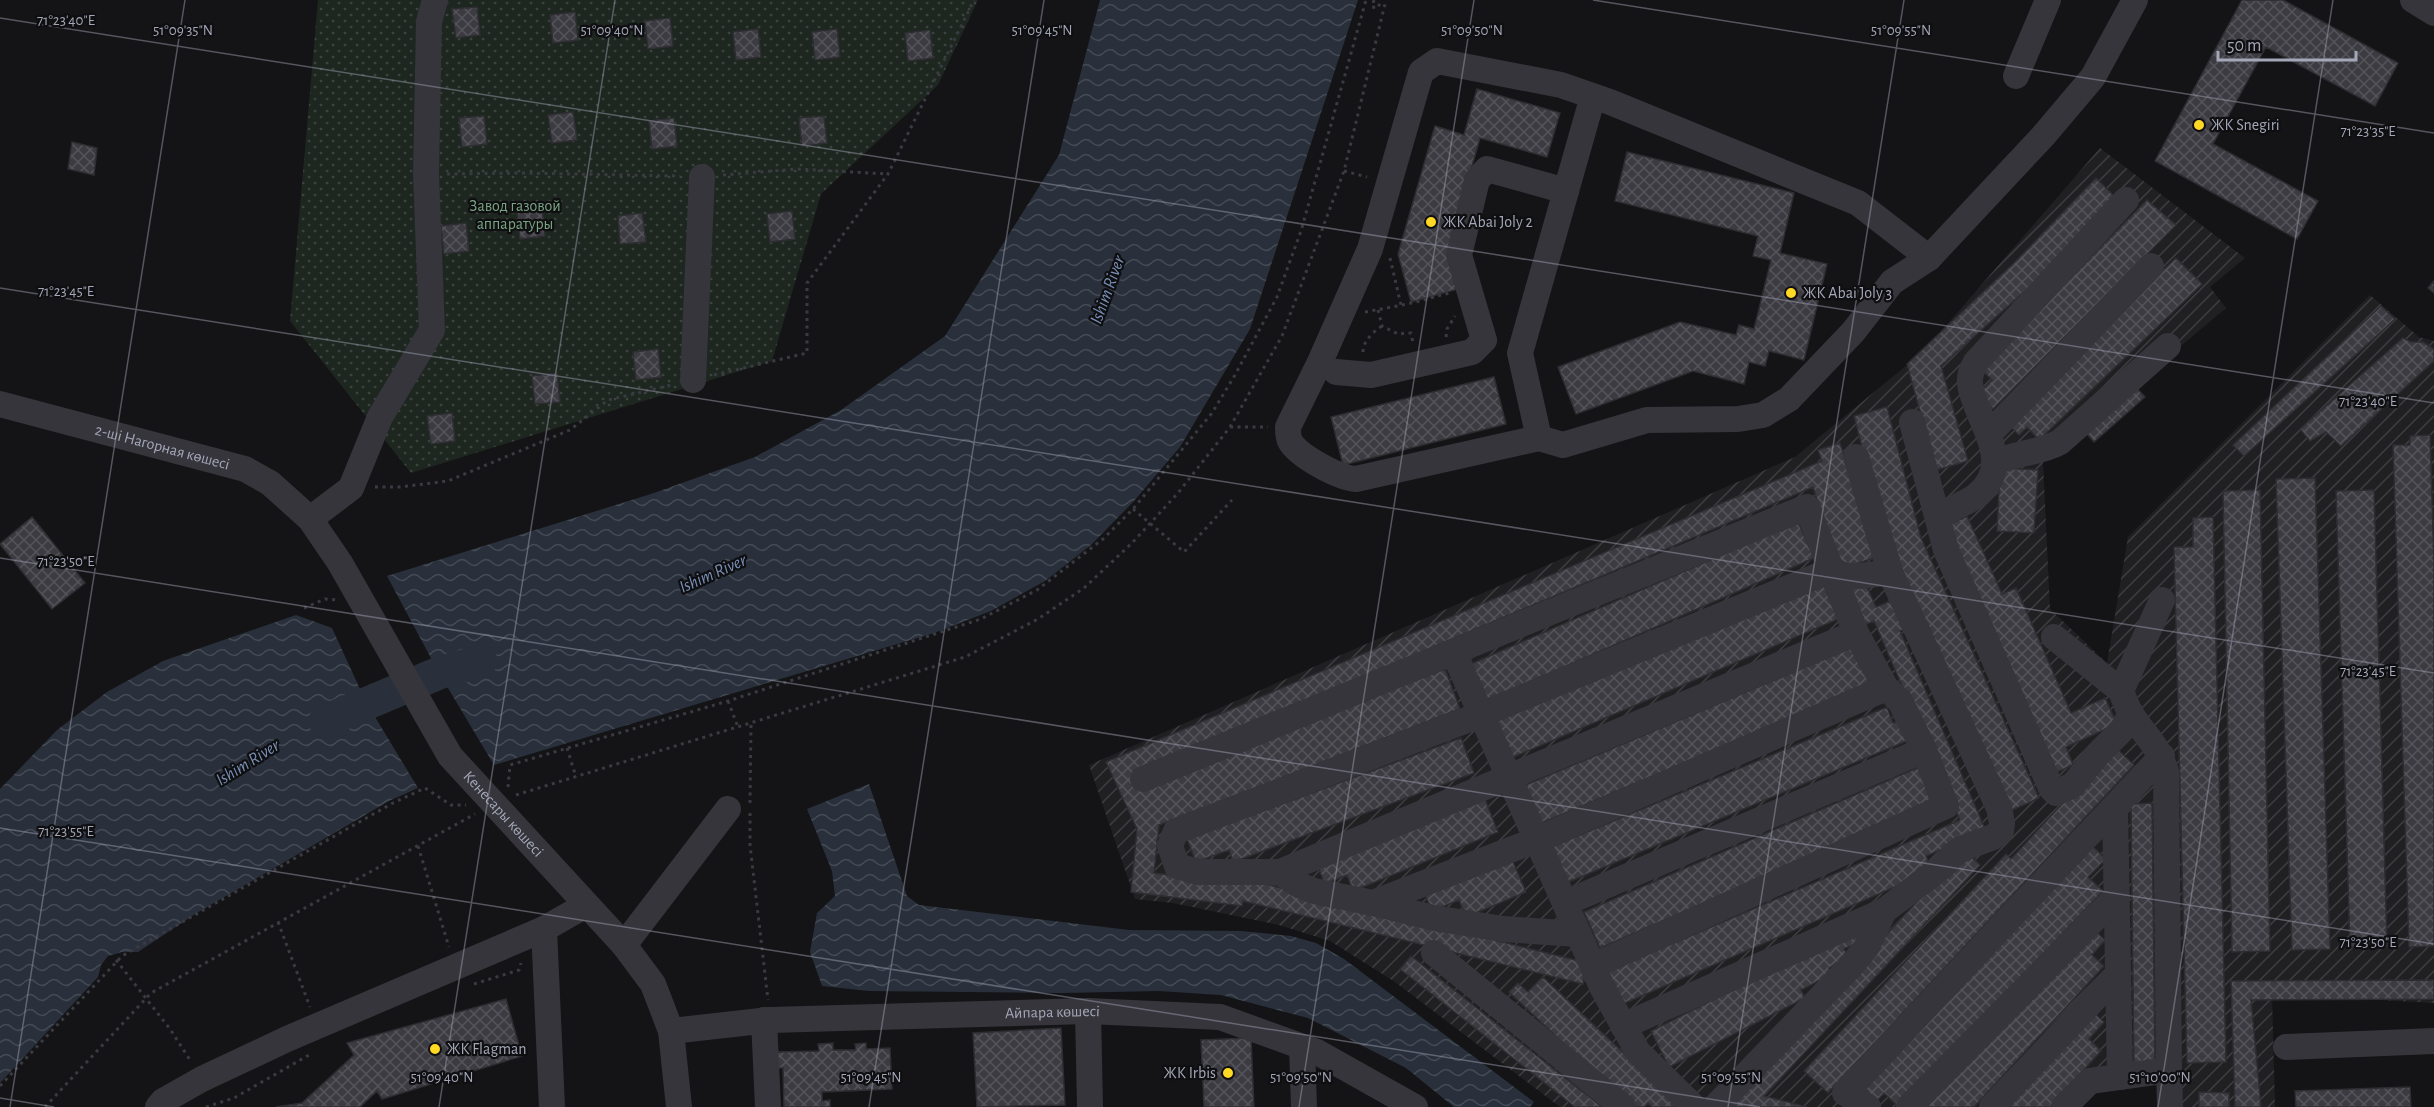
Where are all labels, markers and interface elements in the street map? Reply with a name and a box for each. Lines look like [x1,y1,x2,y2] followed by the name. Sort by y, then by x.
[37,13,95,28] text: 71°23'40"E
[153,23,213,38] text: 51°09'35"N
[581,23,643,38] text: 51°09'40"N
[1011,23,1073,38] text: 51°09'45"N
[1441,23,1503,38] text: 51°09'50"N
[1871,23,1931,38] text: 51°09'55"N
[2218,24,2356,62] scale bar
[2227,37,2261,55] text: 50 m
[2211,117,2280,133] place label: ЖК Snegiri
[2192,118,2206,132] marker: ЖК Snegiri
[2340,124,2396,139] text: 71°23'35"E
[469,198,561,233] park label: Завод газовой аппаратуры
[1443,214,1533,231] place label: ЖК Abai Joly 2
[1424,215,1438,229] marker: ЖК Abai Joly 2
[1087,252,1129,326] water label: Ishim River
[38,284,94,299] text: 71°23'45"E
[1803,285,1892,302] place label: ЖК Abai Joly 3
[1784,286,1798,300] marker: ЖК Abai Joly 3
[2339,394,2397,409] text: 71°23'40"E
[93,422,231,473] street label: 2-ші Нагорная көшесі
[677,551,750,597] water label: Ishim River
[38,554,94,569] text: 71°23'50"E
[2340,664,2396,679] text: 71°23'45"E
[213,736,284,789] water label: Ishim River
[460,768,546,860] street label: Кенесары көшесі
[38,824,94,839] text: 71°23'55"E
[2340,935,2396,950] text: 71°23'50"E
[1005,1003,1100,1021] street label: Айпара көшесі
[447,1041,527,1057] place label: ЖК Flagman
[428,1042,442,1056] marker: ЖК Flagman
[1164,1065,1216,1081] place label: ЖК Irbis
[1221,1066,1235,1080] marker: ЖК Irbis
[411,1070,473,1085] text: 51°09'40"N
[840,1070,902,1085] text: 51°09'45"N
[1270,1070,1332,1085] text: 51°09'50"N
[1701,1070,1761,1085] text: 51°09'55"N
[2129,1070,2191,1085] text: 51°10'00"N

